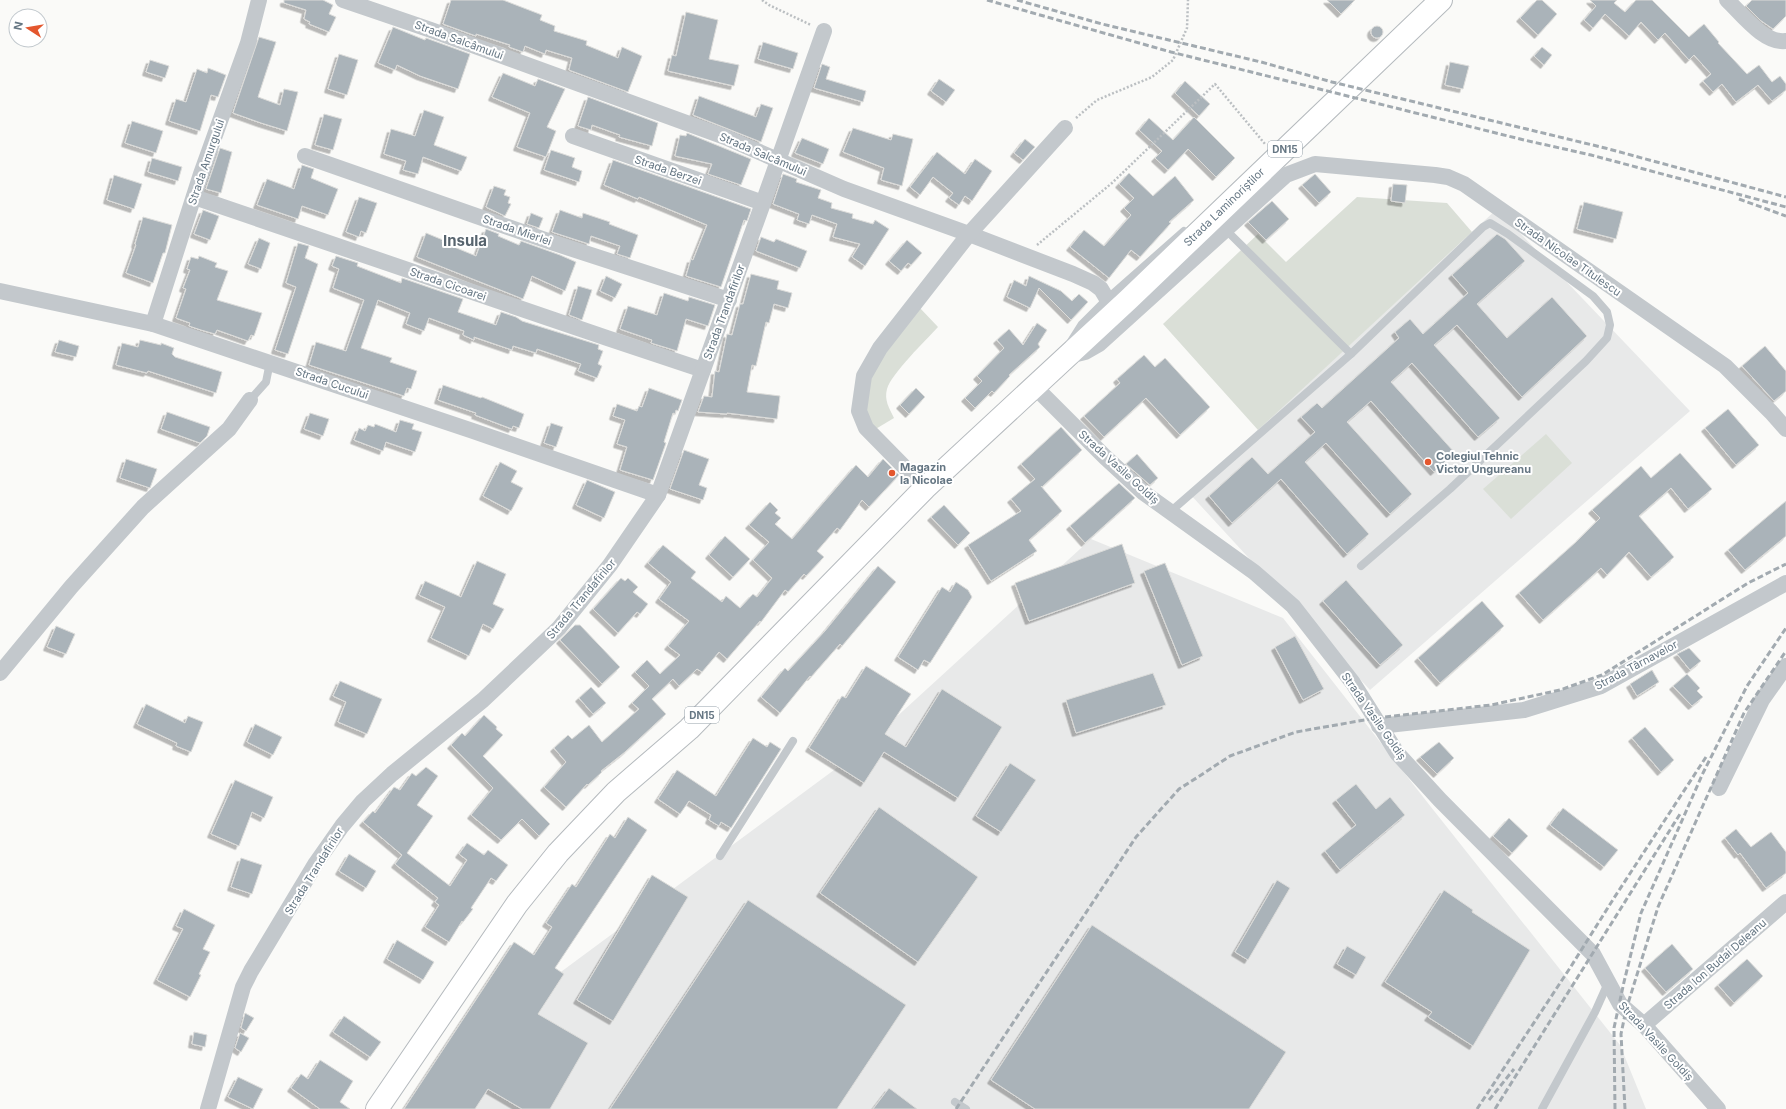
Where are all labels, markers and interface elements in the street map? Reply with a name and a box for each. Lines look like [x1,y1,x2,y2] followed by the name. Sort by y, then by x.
[8,8,48,48] north arrow
[413,17,505,63] street label: Strada Salcâmului
[10,20,26,31] text: N
[185,117,227,207] street label: Strada Amurgului
[717,129,809,179] street label: Strada Salcâmului
[1268,141,1302,157] road number: DN15
[633,152,703,188] street label: Strada Berzei
[1181,165,1267,249] street label: Strada Laminoriștilor
[481,212,553,248] street label: Strada Mierlei
[1512,215,1624,299] street label: Strada Nicolae Titulescu
[443,231,487,250] district label: Insula
[700,262,748,362] street label: Strada Trandafirilor
[408,264,488,304] street label: Strada Cicoarei
[294,364,370,402] street label: Strada Cucului
[1076,427,1162,507] street label: Strada Vasile Goldiș
[1436,449,1531,476] place label: Colegiul Tehnic Victor Ungureanu
[1423,457,1433,467] marker: Colegiul Tehnic Victor Ungureanu
[900,460,953,487] place label: Magazin la Nicolae
[887,468,897,478] marker: Magazin la Nicolae
[543,556,619,642] street label: Strada Trandafirilor
[1592,637,1680,693] street label: Strada Târnavelor
[1339,670,1410,763] street label: Strada Vasile Goldiș
[685,707,719,723] road number: DN15
[281,825,347,917] street label: Strada Trandafirilor
[1661,916,1769,1012] street label: Strada Ion Budai Deleanu
[1616,998,1697,1084] street label: Strada Vasile Goldiș

